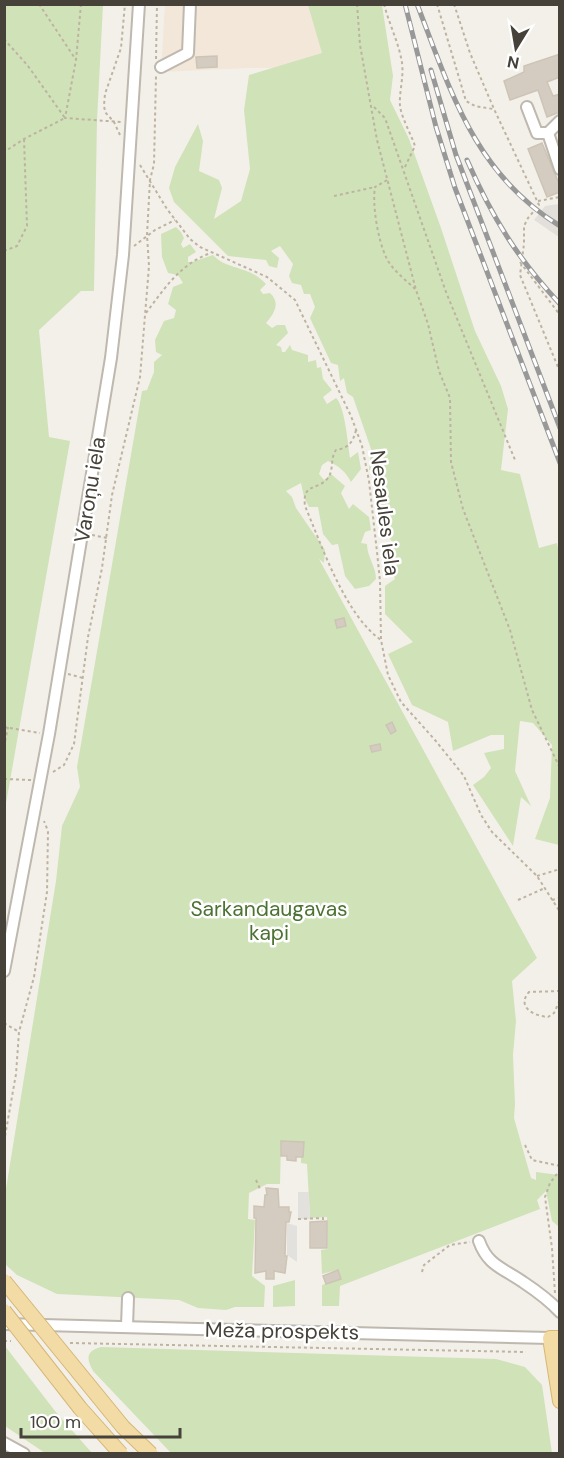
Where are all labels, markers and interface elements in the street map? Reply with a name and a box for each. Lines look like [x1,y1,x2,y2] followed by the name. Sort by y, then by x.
[486,18,546,78] north arrow
[506,51,521,74] text: N
[68,435,112,545] street label: Varoņu iela
[363,449,407,577] street label: Nesaules iela
[190,895,348,947] park label: Sarkandaugavas kapi
[205,1316,359,1346] street label: Meža prospekts
[21,1401,180,1439] scale bar
[30,1410,81,1434] text: 100 m

